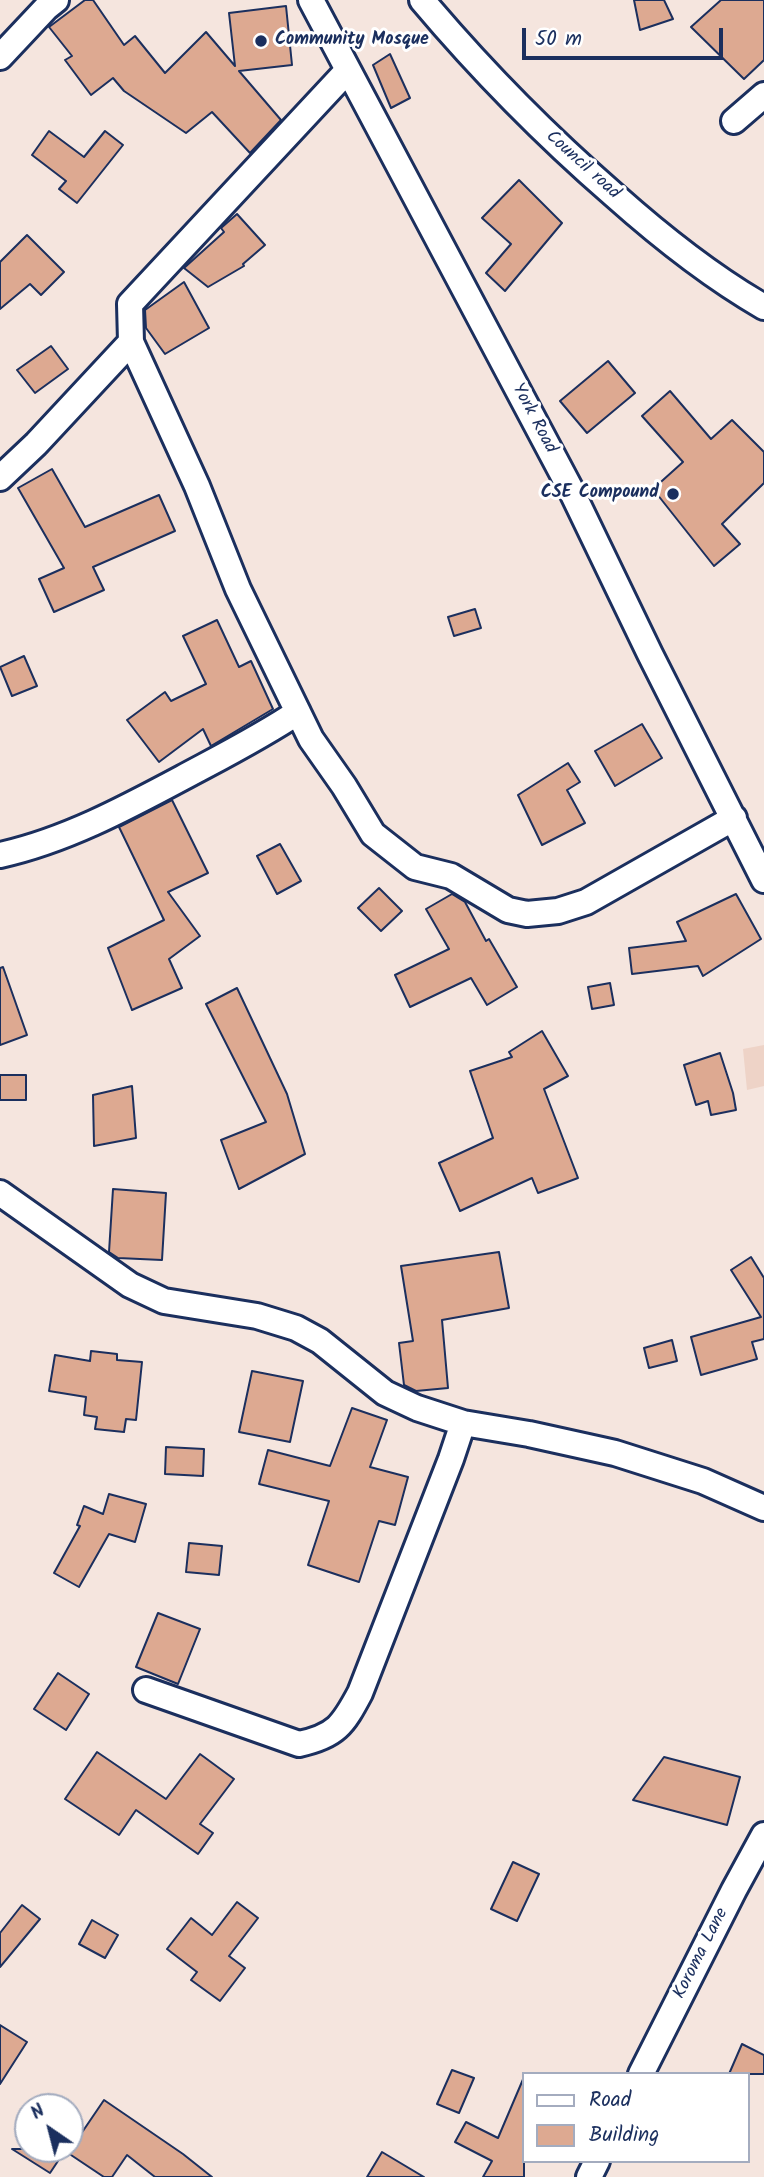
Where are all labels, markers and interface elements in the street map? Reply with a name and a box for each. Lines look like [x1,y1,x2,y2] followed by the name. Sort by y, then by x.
[526,14,727,58] scale bar
[535,23,582,56] text: 50 m
[275,30,429,52] place label: Community Mosque
[253,33,269,49] marker: Community Mosque
[540,127,624,205] street label: Council road
[506,380,560,458] street label: York Road
[541,483,659,505] place label: CSE Compound
[665,486,681,502] marker: CSE Compound
[670,1905,734,2003] street label: Koroma Lane
[522,2072,750,2163] legend
[589,2084,631,2117] text: Road
[14,2093,84,2163] north arrow
[25,2097,52,2128] text: N
[589,2119,659,2152] text: Building

